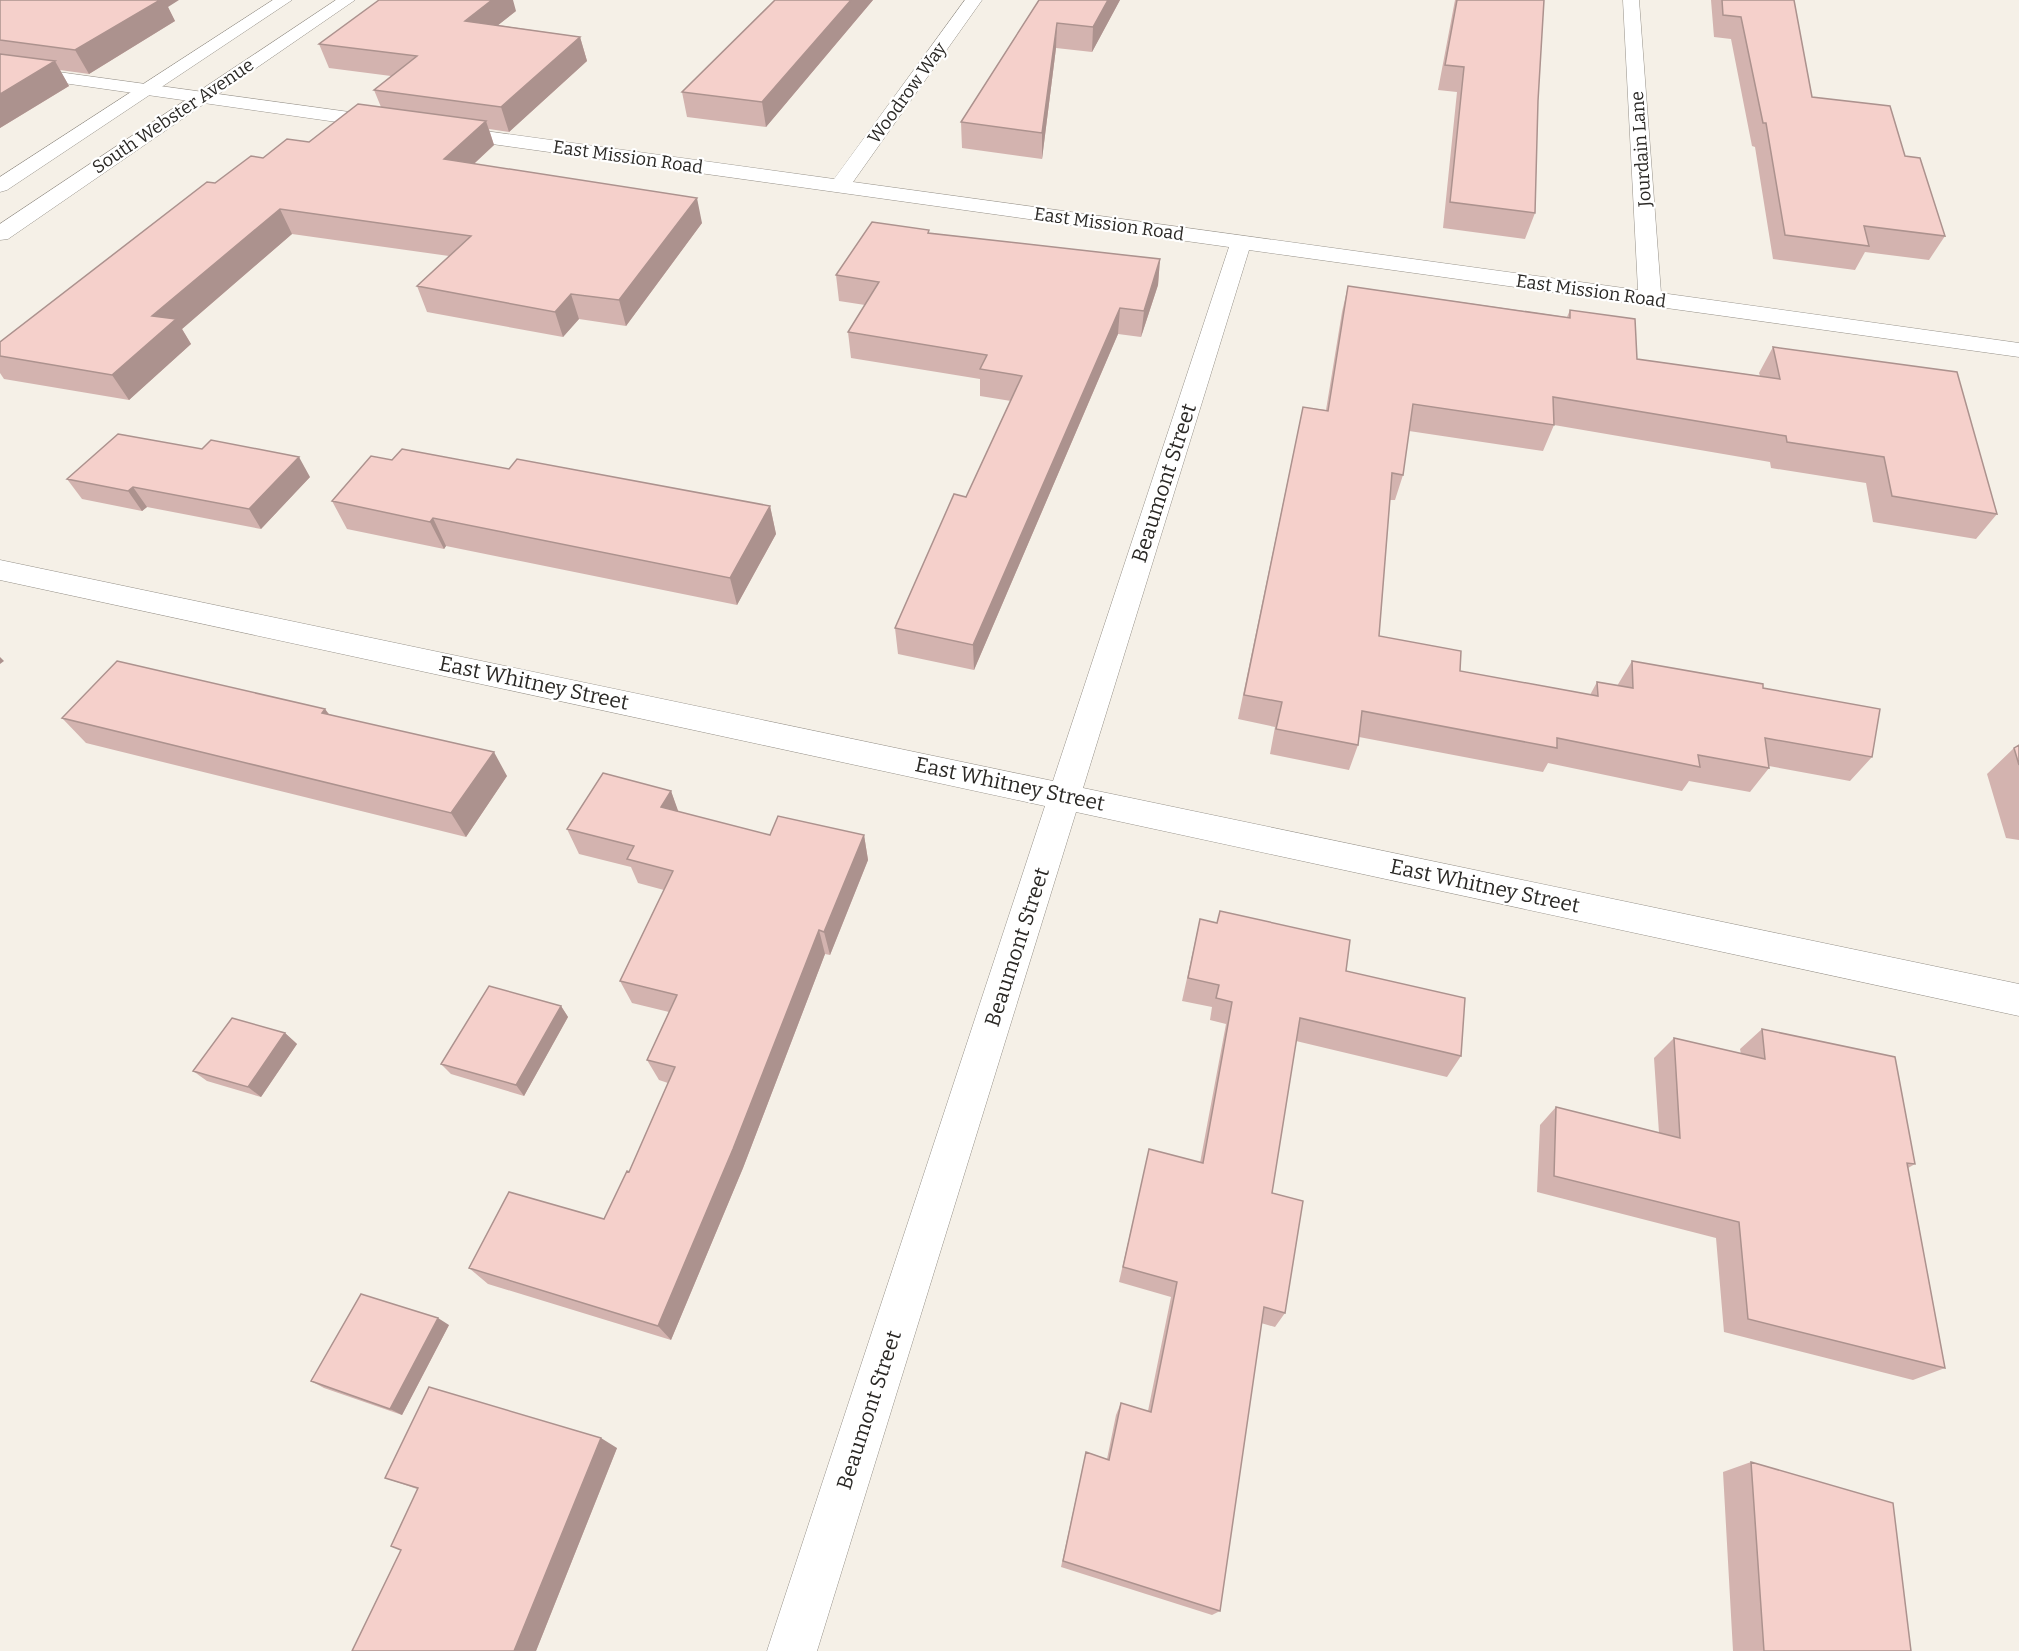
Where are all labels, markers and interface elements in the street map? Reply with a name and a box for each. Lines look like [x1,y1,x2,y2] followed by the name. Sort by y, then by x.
[863,38,951,148] street label: Woodrow Way
[88,54,258,178] street label: South Webster Avenue
[1626,90,1656,209] street label: Jourdain Lane
[552,136,705,178] street label: East Mission Road
[1033,203,1186,245] street label: East Mission Road
[1515,270,1668,312] street label: East Mission Road
[1126,400,1202,566] street label: Beaumont Street
[437,650,632,716] street label: East Whitney Street
[913,751,1108,817] street label: East Whitney Street
[1388,853,1583,919] street label: East Whitney Street
[979,864,1055,1030] street label: Beaumont Street
[831,1327,907,1493] street label: Beaumont Street

